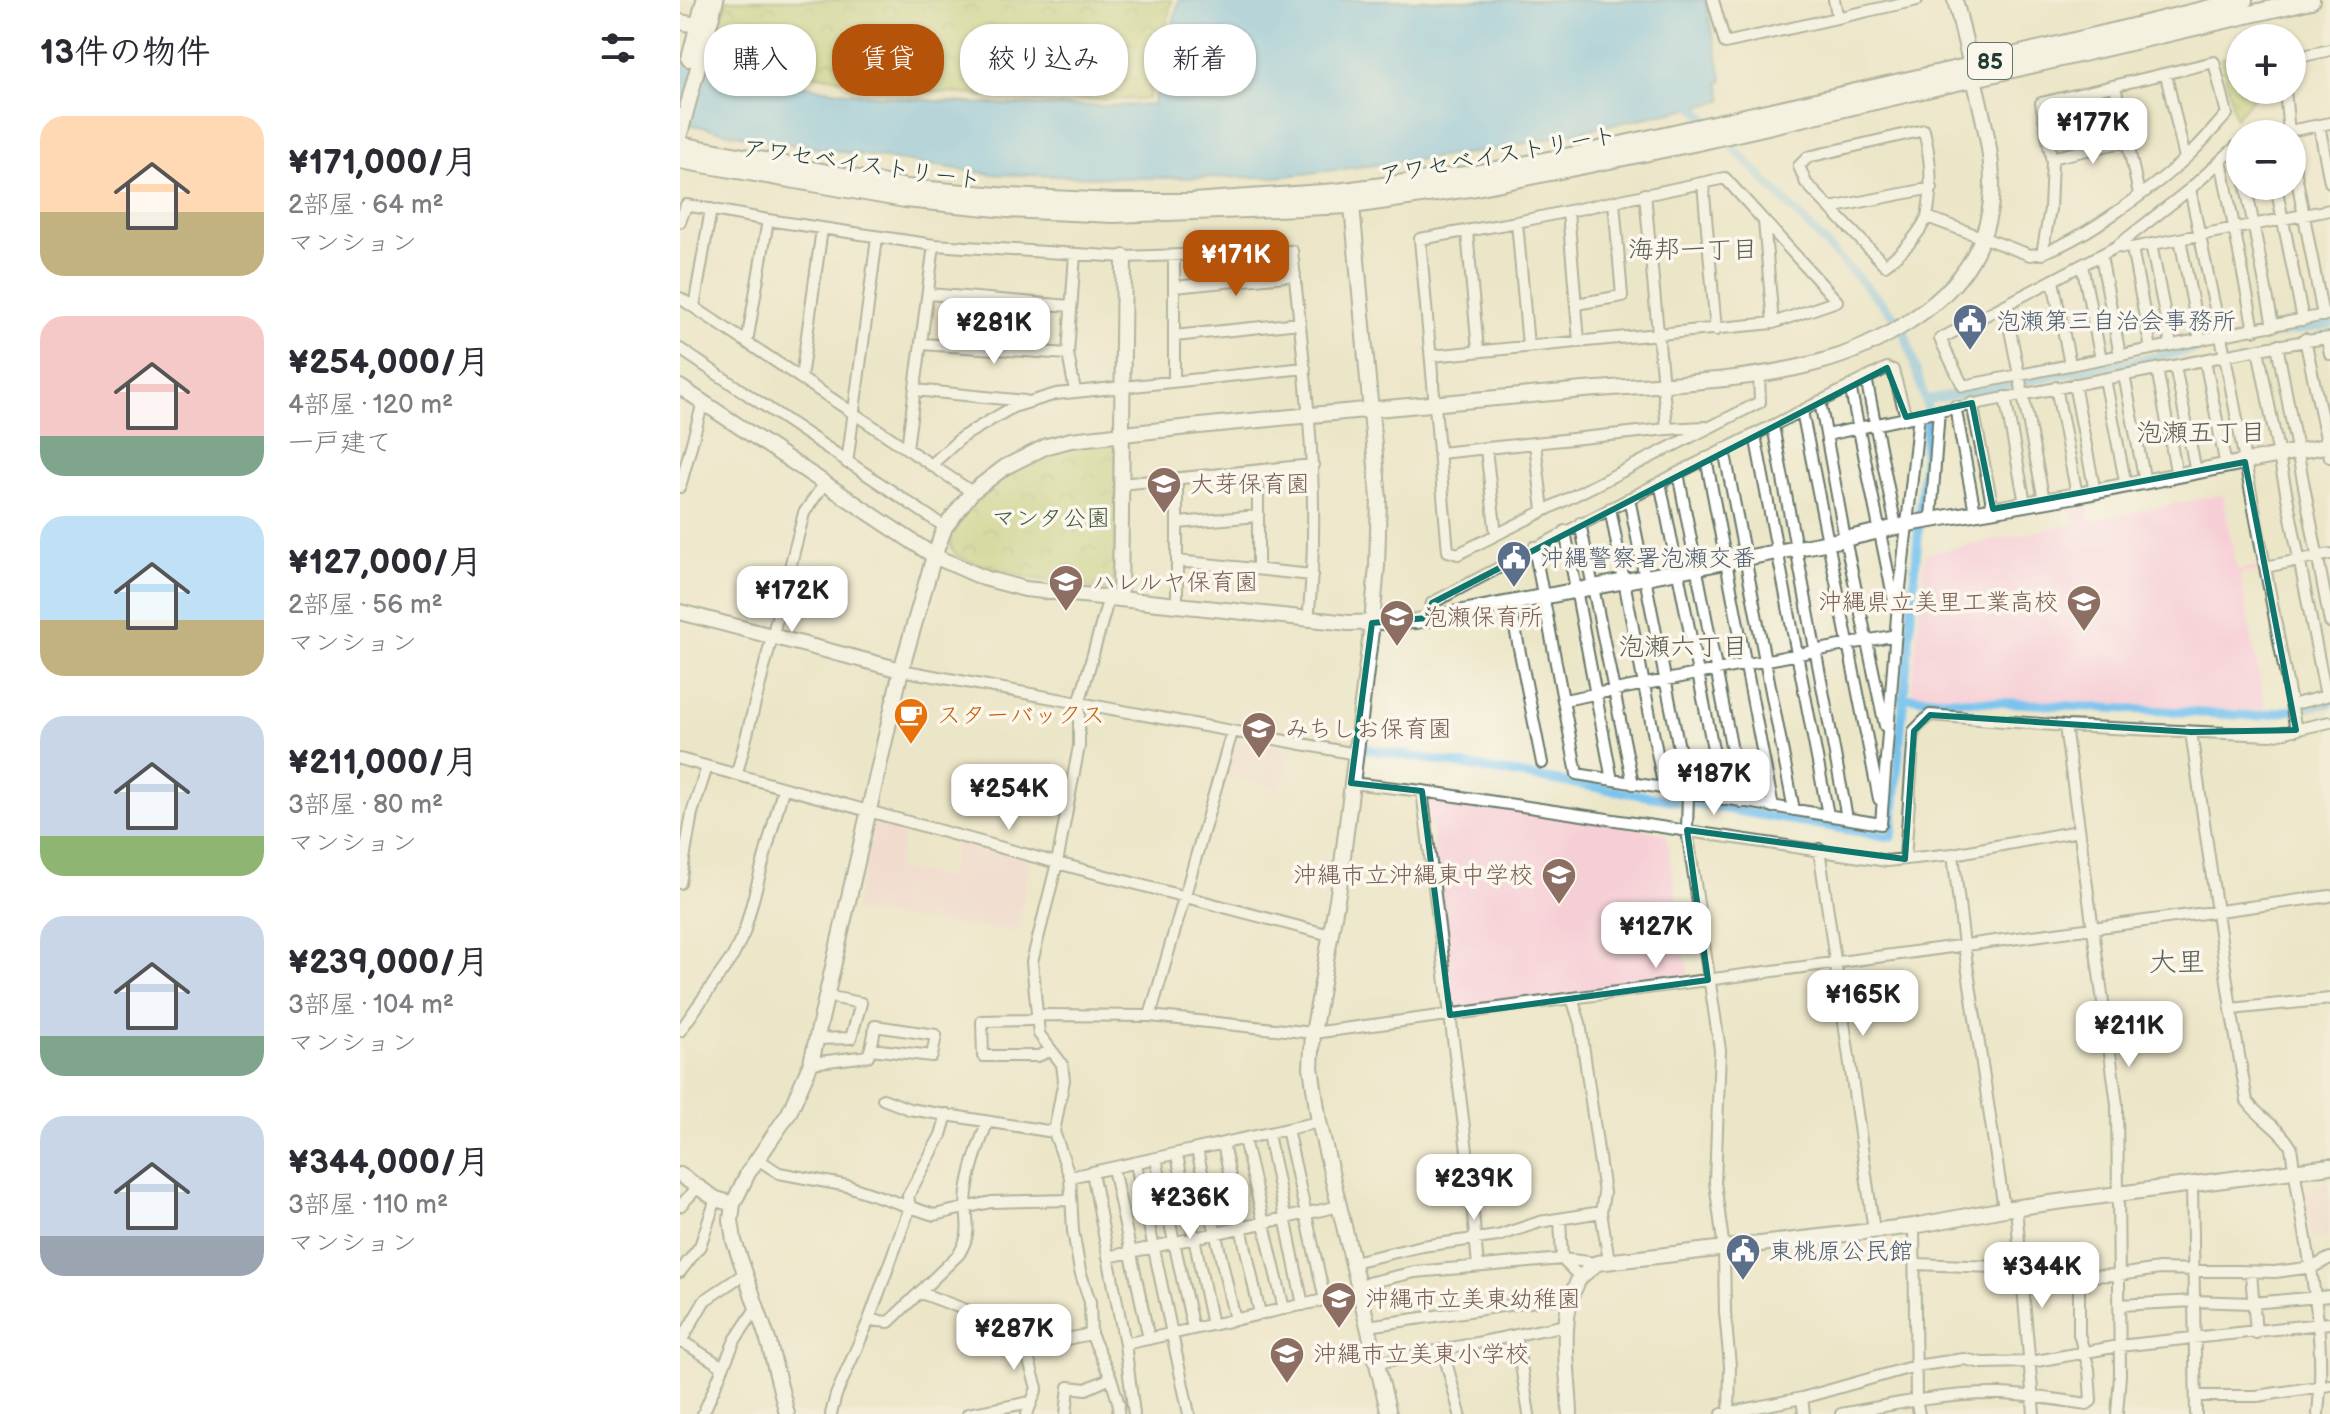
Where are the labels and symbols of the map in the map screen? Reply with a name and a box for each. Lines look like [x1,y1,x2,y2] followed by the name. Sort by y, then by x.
[1968,43,2012,79] road number: 85
[2037,98,2149,166] pin: ¥177K
[1377,120,1619,191] street label: アワセベイストリート
[741,133,983,196] street label: アワセベイストリート
[1180,230,1292,298] pin: ¥171K
[1628,235,1758,266] district label: 海邦一丁目
[938,298,1050,366] pin: ¥281K
[1951,302,1989,352] public building icon: 泡瀬第三自治会事務所
[1996,307,2236,336] place label: 泡瀬第三自治会事務所
[2136,418,2266,449] district label: 泡瀬五丁目
[1145,465,1183,515] school or university icon: 大芽保育園
[1190,470,1310,499] place label: 大芽保育園
[991,504,1111,533] park label: マンタ公園
[1495,539,1533,589] public building icon: 沖縄警察署泡瀬交番
[1540,544,1756,573] place label: 沖縄警察署泡瀬交番
[1047,563,1085,613] school or university icon: ハレルヤ保育園
[736,566,848,634] pin: ¥172K
[1092,568,1259,597] place label: ハレルヤ保育園
[2065,583,2103,633] school or university icon: 沖縄県立美里工業高校
[1818,588,2058,617] place label: 沖縄県立美里工業高校
[1378,598,1416,648] school or university icon: 泡瀬保育所
[1423,603,1543,632] place label: 泡瀬保育所
[1618,632,1748,663] district label: 泡瀬六丁目
[892,696,930,746] cafe icon: スターバックス
[937,701,1105,730] place label: スターバックス
[1240,710,1278,760] school or university icon: みちしお保育園
[1285,715,1452,744] place label: みちしお保育園
[1658,749,1770,817] pin: ¥187K
[953,764,1065,832] pin: ¥254K
[1540,856,1578,906] school or university icon: 沖縄市立沖縄東中学校
[1293,861,1533,890] place label: 沖縄市立沖縄東中学校
[1600,902,1712,970] pin: ¥127K
[2149,946,2205,979] district label: 大里
[1807,970,1919,1038] pin: ¥165K
[2073,1001,2185,1069] pin: ¥211K
[1418,1154,1530,1222] pin: ¥239K
[1134,1173,1246,1241] pin: ¥236K
[1724,1232,1762,1282] public building icon: 東桃原公民館
[1769,1237,1913,1266] place label: 東桃原公民館
[1986,1242,2098,1310] pin: ¥344K
[1320,1280,1358,1330] school or university icon: 沖縄市立美東幼稚園
[1365,1285,1581,1314] place label: 沖縄市立美東幼稚園
[958,1304,1070,1372] pin: ¥287K
[1268,1335,1306,1385] school or university icon: 沖縄市立美東小学校
[1313,1340,1529,1369] place label: 沖縄市立美東小学校

